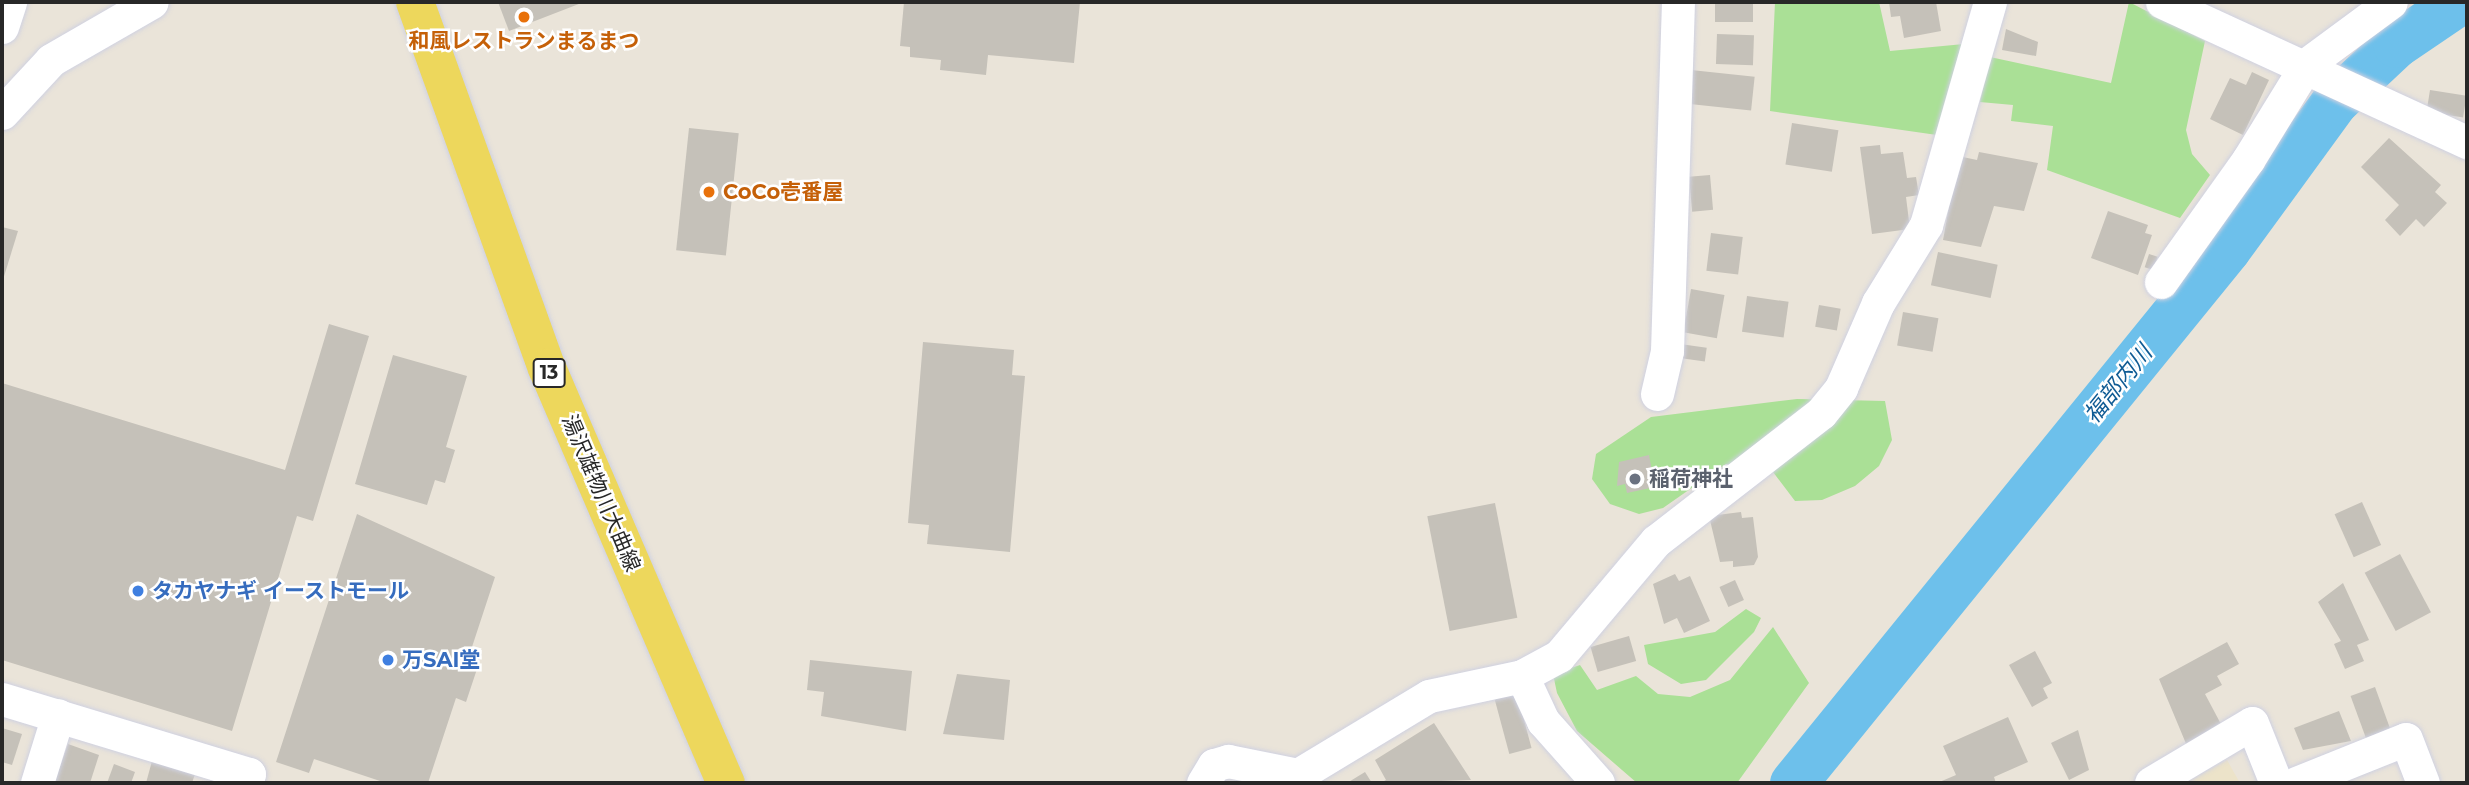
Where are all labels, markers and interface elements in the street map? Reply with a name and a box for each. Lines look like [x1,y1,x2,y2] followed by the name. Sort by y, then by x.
[516,9,532,25] marker: 和風レストランまるまつ
[409,28,639,54] place label: 和風レストランまるまつ
[723,179,843,205] place label: CoCo壱番屋
[701,184,717,200] marker: CoCo壱番屋
[2078,340,2158,428] water label: 福部内川
[532,358,566,388] road number: 13
[557,411,645,575] street label: 湯沢雄物川大曲線
[1649,466,1733,492] place label: 稲荷神社
[1627,471,1643,487] marker: 稲荷神社
[152,578,410,604] place label: タカヤナギ イーストモール
[130,583,146,599] marker: タカヤナギ イーストモール
[402,647,480,673] place label: 万SAI堂
[380,652,396,668] marker: 万SAI堂

